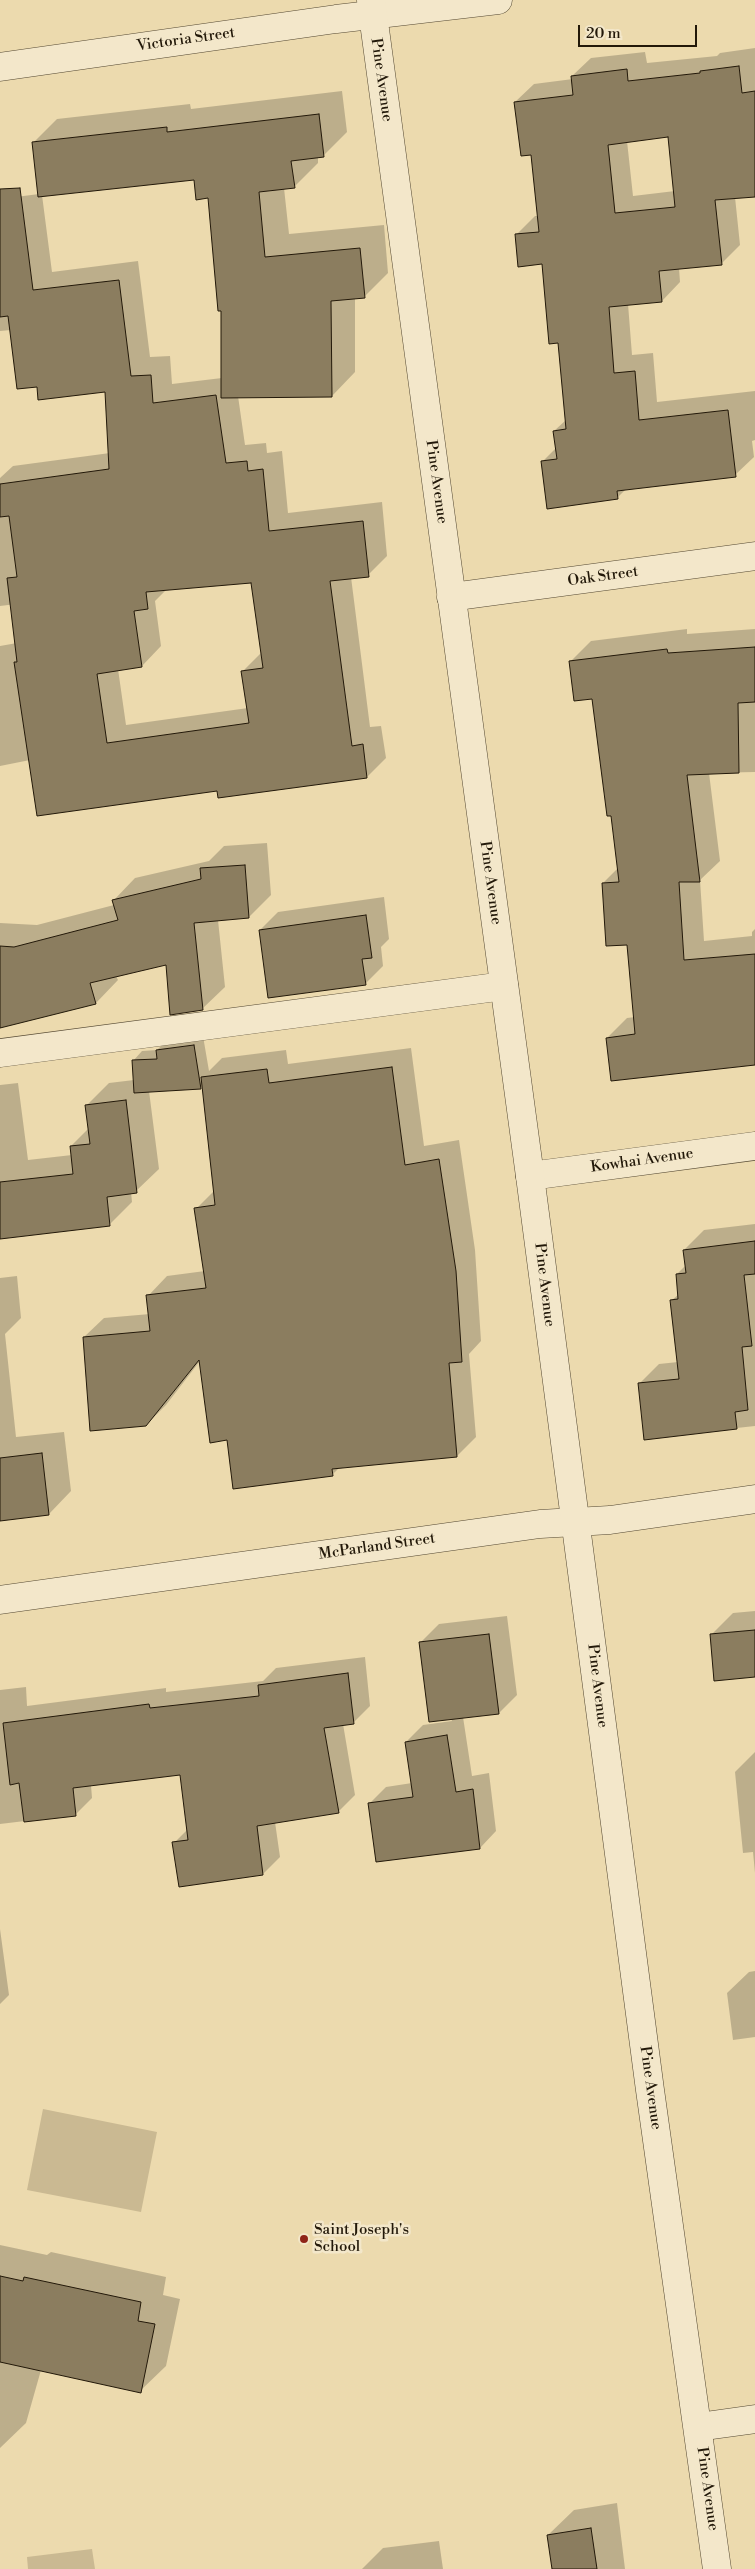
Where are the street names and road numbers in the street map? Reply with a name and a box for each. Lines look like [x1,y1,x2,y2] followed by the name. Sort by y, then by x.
[136,24,236,56] street label: Victoria Street
[366,37,396,123] street label: Pine Avenue
[421,439,451,525] street label: Pine Avenue
[567,563,639,591] street label: Oak Street
[475,840,505,926] street label: Pine Avenue
[590,1145,694,1177] street label: Kowhai Avenue
[530,1242,558,1328] street label: Pine Avenue
[318,1530,436,1564] street label: McParland Street
[583,1643,611,1729] street label: Pine Avenue
[635,2045,665,2131] street label: Pine Avenue
[692,2446,722,2532] street label: Pine Avenue

